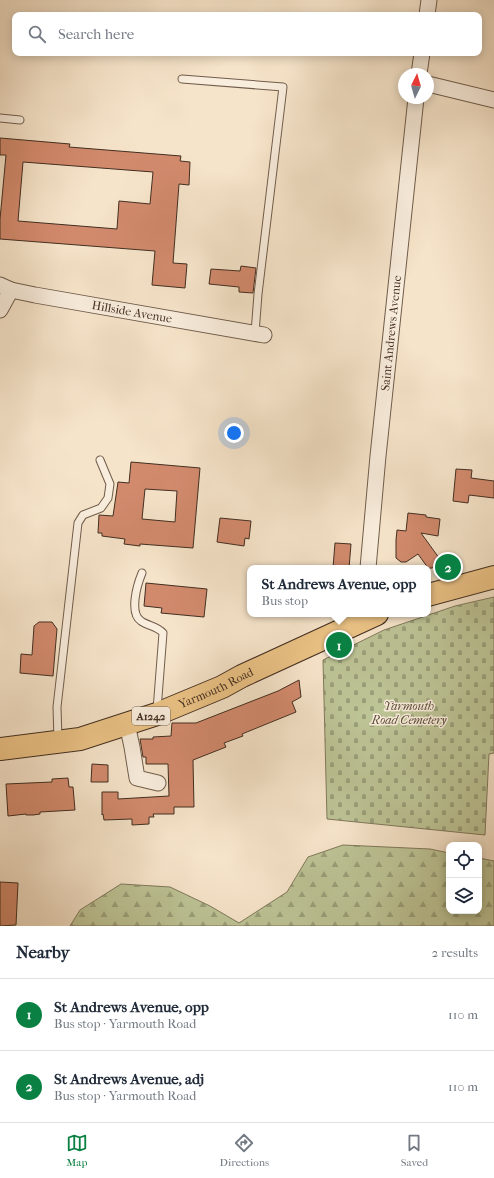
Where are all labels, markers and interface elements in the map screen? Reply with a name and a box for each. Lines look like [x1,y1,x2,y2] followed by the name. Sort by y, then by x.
[12,12,482,56] search box
[26,23,48,45] icon: search
[58,25,134,43] text: Search here
[398,68,434,104] north arrow
[378,275,404,392] street label: Saint Andrews Avenue
[91,298,173,326] street label: Hillside Avenue
[224,423,244,443] your location
[435,552,461,582] pin: 2
[247,565,431,617] popup
[262,575,416,593] text: St Andrews Avenue, opp
[262,593,308,608] text: Bus stop
[326,630,352,660] pin: 1
[176,665,256,712] street label: Yarmouth Road
[371,699,448,727] park label: Yarmouth Road Cemetery
[132,707,170,725] road number: A1242
[446,842,482,914] map controls
[446,842,482,878] button: locate
[446,878,482,914] button: layers
[16,942,70,962] text: Nearby
[432,945,478,960] text: 2 results
[54,998,209,1016] text: St Andrews Avenue, opp
[27,1007,31,1022] text: 1
[448,1007,478,1022] text: 110 m
[54,1016,196,1031] text: Bus stop · Yarmouth Road
[54,1070,204,1088] text: St Andrews Avenue, adj
[26,1079,32,1094] text: 2
[448,1079,478,1094] text: 110 m
[54,1088,196,1103] text: Bus stop · Yarmouth Road
[66,1132,88,1169] tab: Map
[220,1132,269,1169] tab: Directions
[401,1132,428,1169] tab: Saved

